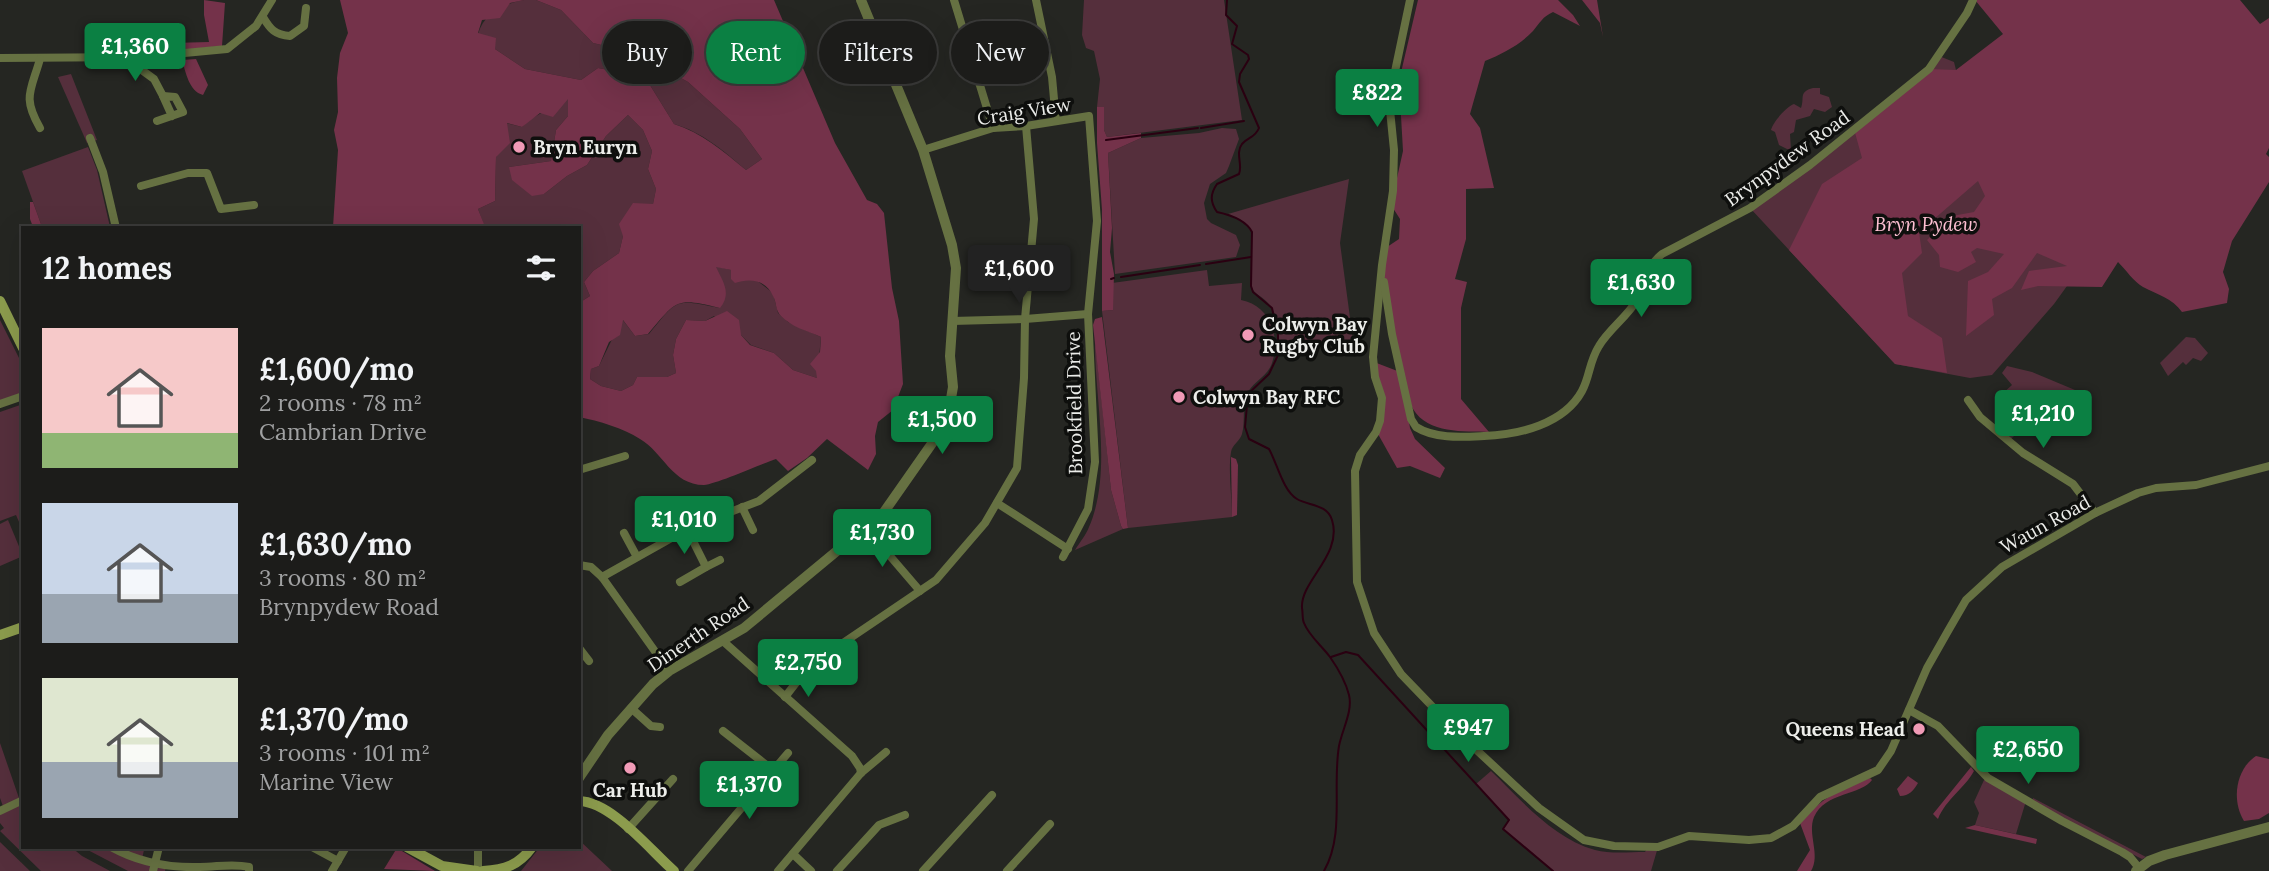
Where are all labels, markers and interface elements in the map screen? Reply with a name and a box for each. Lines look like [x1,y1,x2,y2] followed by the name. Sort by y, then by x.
[602,21,692,84] chip: Buy
[706,21,805,84] chip: Rent
[819,21,937,84] chip: Filters
[951,21,1049,84] chip: New
[78,24,192,83] pin: £1,360
[100,31,170,60] text: £1,360
[1336,69,1418,129] pin: £822
[1352,77,1402,106] text: £822
[975,92,1074,130] street label: Craig View
[1720,105,1854,211] street label: Brynpydew Road
[533,135,638,159] place label: Bryn Euryn
[511,139,527,155] marker: Bryn Euryn
[1874,212,1978,236] park label: Bryn Pydew
[962,246,1076,305] pin: £1,600
[42,249,172,287] text: 12 homes
[522,249,560,287] icon: filters
[984,253,1054,282] text: £1,600
[1584,260,1698,319] pin: £1,630
[1606,267,1676,296] text: £1,630
[1262,312,1368,358] place label: Colwyn Bay Rugby Club
[1240,327,1256,343] marker: Colwyn Bay Rugby Club
[1061,331,1087,475] street label: Brookfield Drive
[259,350,414,388] text: £1,600/mo
[98,356,182,440] icon: home
[1193,385,1340,409] place label: Colwyn Bay RFC
[259,388,422,417] text: 2 rooms · 78 m²
[1171,389,1187,405] marker: Colwyn Bay RFC
[1986,391,2100,450] pin: £1,210
[885,396,999,456] pin: £1,500
[2011,398,2075,427] text: £1,210
[907,404,977,433] text: £1,500
[259,417,427,446] text: Cambrian Drive
[1996,489,2094,559] street label: Waun Road
[627,496,741,556] pin: £1,010
[651,504,717,533] text: £1,010
[825,510,939,569] pin: £1,730
[849,517,915,546] text: £1,730
[259,525,412,563] text: £1,630/mo
[98,531,182,615] icon: home
[259,563,426,592] text: 3 rooms · 80 m²
[643,591,753,677] street label: Dinerth Road
[259,592,439,621] text: Brynpydew Road
[751,640,865,699] pin: £2,750
[774,647,842,676] text: £2,750
[259,700,409,738] text: £1,370/mo
[1427,704,1509,764] pin: £947
[98,706,182,790] icon: home
[1443,712,1493,741] text: £947
[1786,717,1905,741] place label: Queens Head
[1911,721,1927,737] marker: Queens Head
[1971,726,2085,786] pin: £2,650
[1992,734,2064,763] text: £2,650
[259,738,430,767] text: 3 rooms · 101 m²
[622,760,638,776] marker: Car Hub
[692,762,806,821] pin: £1,370
[259,767,393,796] text: Marine View
[716,769,782,798] text: £1,370
[593,778,667,802] place label: Car Hub

